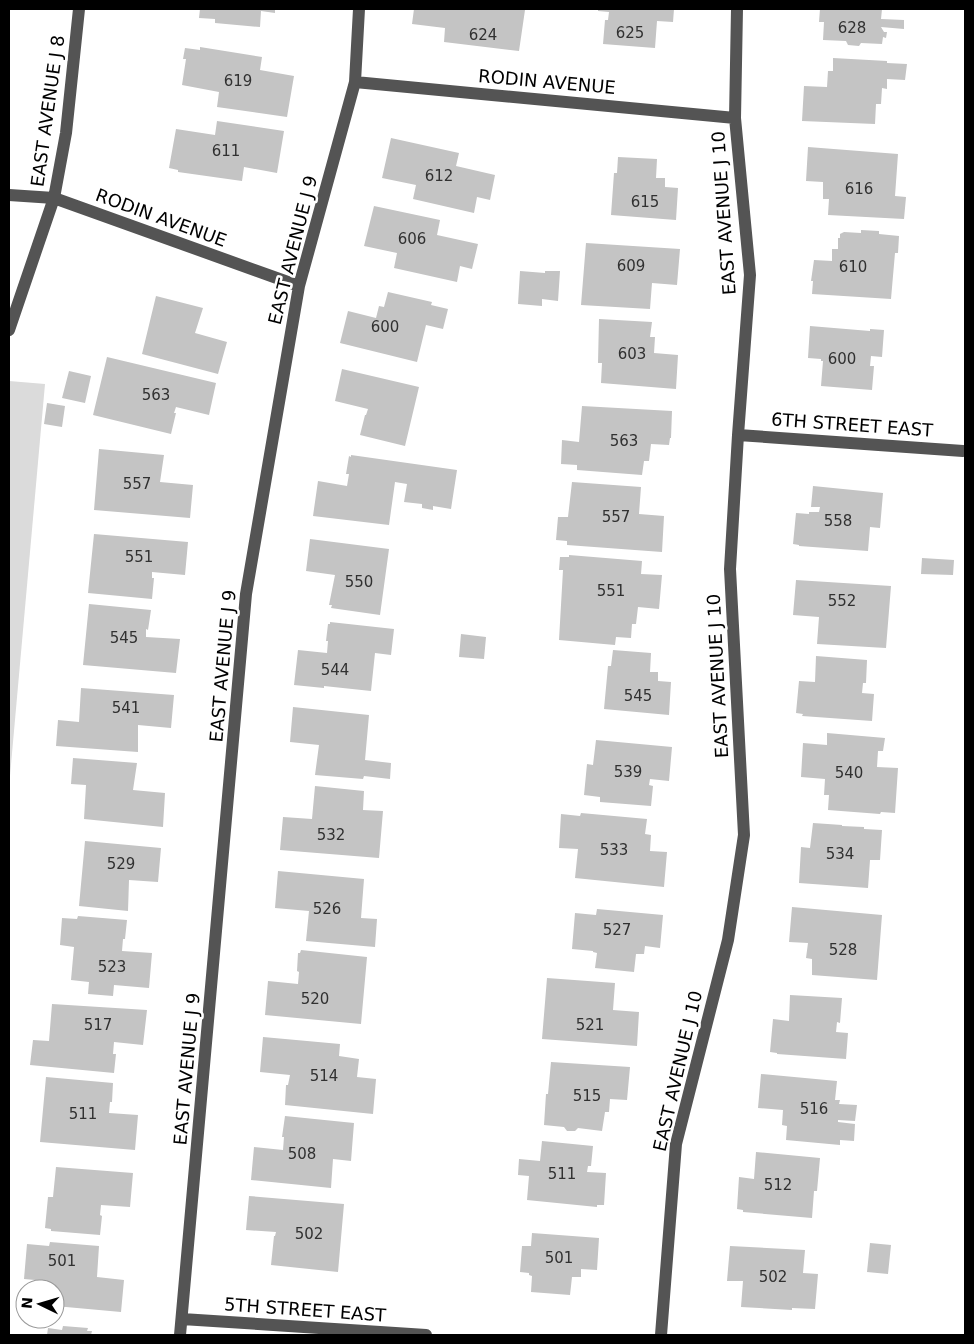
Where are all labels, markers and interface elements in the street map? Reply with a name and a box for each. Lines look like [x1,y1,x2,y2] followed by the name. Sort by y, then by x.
[838,19,866,37] house number: 628
[616,24,644,42] house number: 625
[469,26,497,44] house number: 624
[26,34,69,188] street label: EAST AVENUE J 8
[477,65,617,98] street label: RODIN AVENUE
[224,72,252,90] house number: 619
[707,130,740,296] street label: EAST AVENUE J 10
[212,142,240,160] house number: 611
[425,167,453,185] house number: 612
[264,173,321,327] street label: EAST AVENUE J 9
[845,180,873,198] house number: 616
[93,184,230,251] street label: RODIN AVENUE
[631,193,659,211] house number: 615
[398,230,426,248] house number: 606
[617,257,645,275] house number: 609
[839,258,867,276] house number: 610
[371,318,399,336] house number: 600
[618,345,646,363] house number: 603
[828,350,856,368] house number: 600
[142,386,170,404] house number: 563
[770,408,935,441] street label: 6TH STREET EAST
[610,432,638,450] house number: 563
[123,475,151,493] house number: 557
[602,508,630,526] house number: 557
[824,512,852,530] house number: 558
[125,548,153,566] house number: 551
[345,573,373,591] house number: 550
[597,582,625,600] house number: 551
[205,589,240,743] street label: EAST AVENUE J 9
[828,592,856,610] house number: 552
[703,593,732,759] street label: EAST AVENUE J 10
[110,629,138,647] house number: 545
[321,661,349,679] house number: 544
[624,687,652,705] house number: 545
[112,699,140,717] house number: 541
[614,763,642,781] house number: 539
[835,764,863,782] house number: 540
[317,826,345,844] house number: 532
[600,841,628,859] house number: 533
[826,845,854,863] house number: 534
[107,855,135,873] house number: 529
[313,900,341,918] house number: 526
[603,921,631,939] house number: 527
[829,941,857,959] house number: 528
[98,958,126,976] house number: 523
[649,988,706,1153] street label: EAST AVENUE J 10
[301,990,329,1008] house number: 520
[169,992,204,1146] street label: EAST AVENUE J 9
[84,1016,112,1034] house number: 517
[576,1016,604,1034] house number: 521
[310,1067,338,1085] house number: 514
[573,1087,601,1105] house number: 515
[800,1100,828,1118] house number: 516
[69,1105,97,1123] house number: 511
[288,1145,316,1163] house number: 508
[548,1165,576,1183] house number: 511
[764,1176,792,1194] house number: 512
[295,1225,323,1243] house number: 502
[545,1249,573,1267] house number: 501
[48,1252,76,1270] house number: 501
[759,1268,787,1286] house number: 502
[15,1279,65,1329] north arrow
[223,1293,388,1326] street label: 5TH STREET EAST
[19,1296,36,1309] text: N

